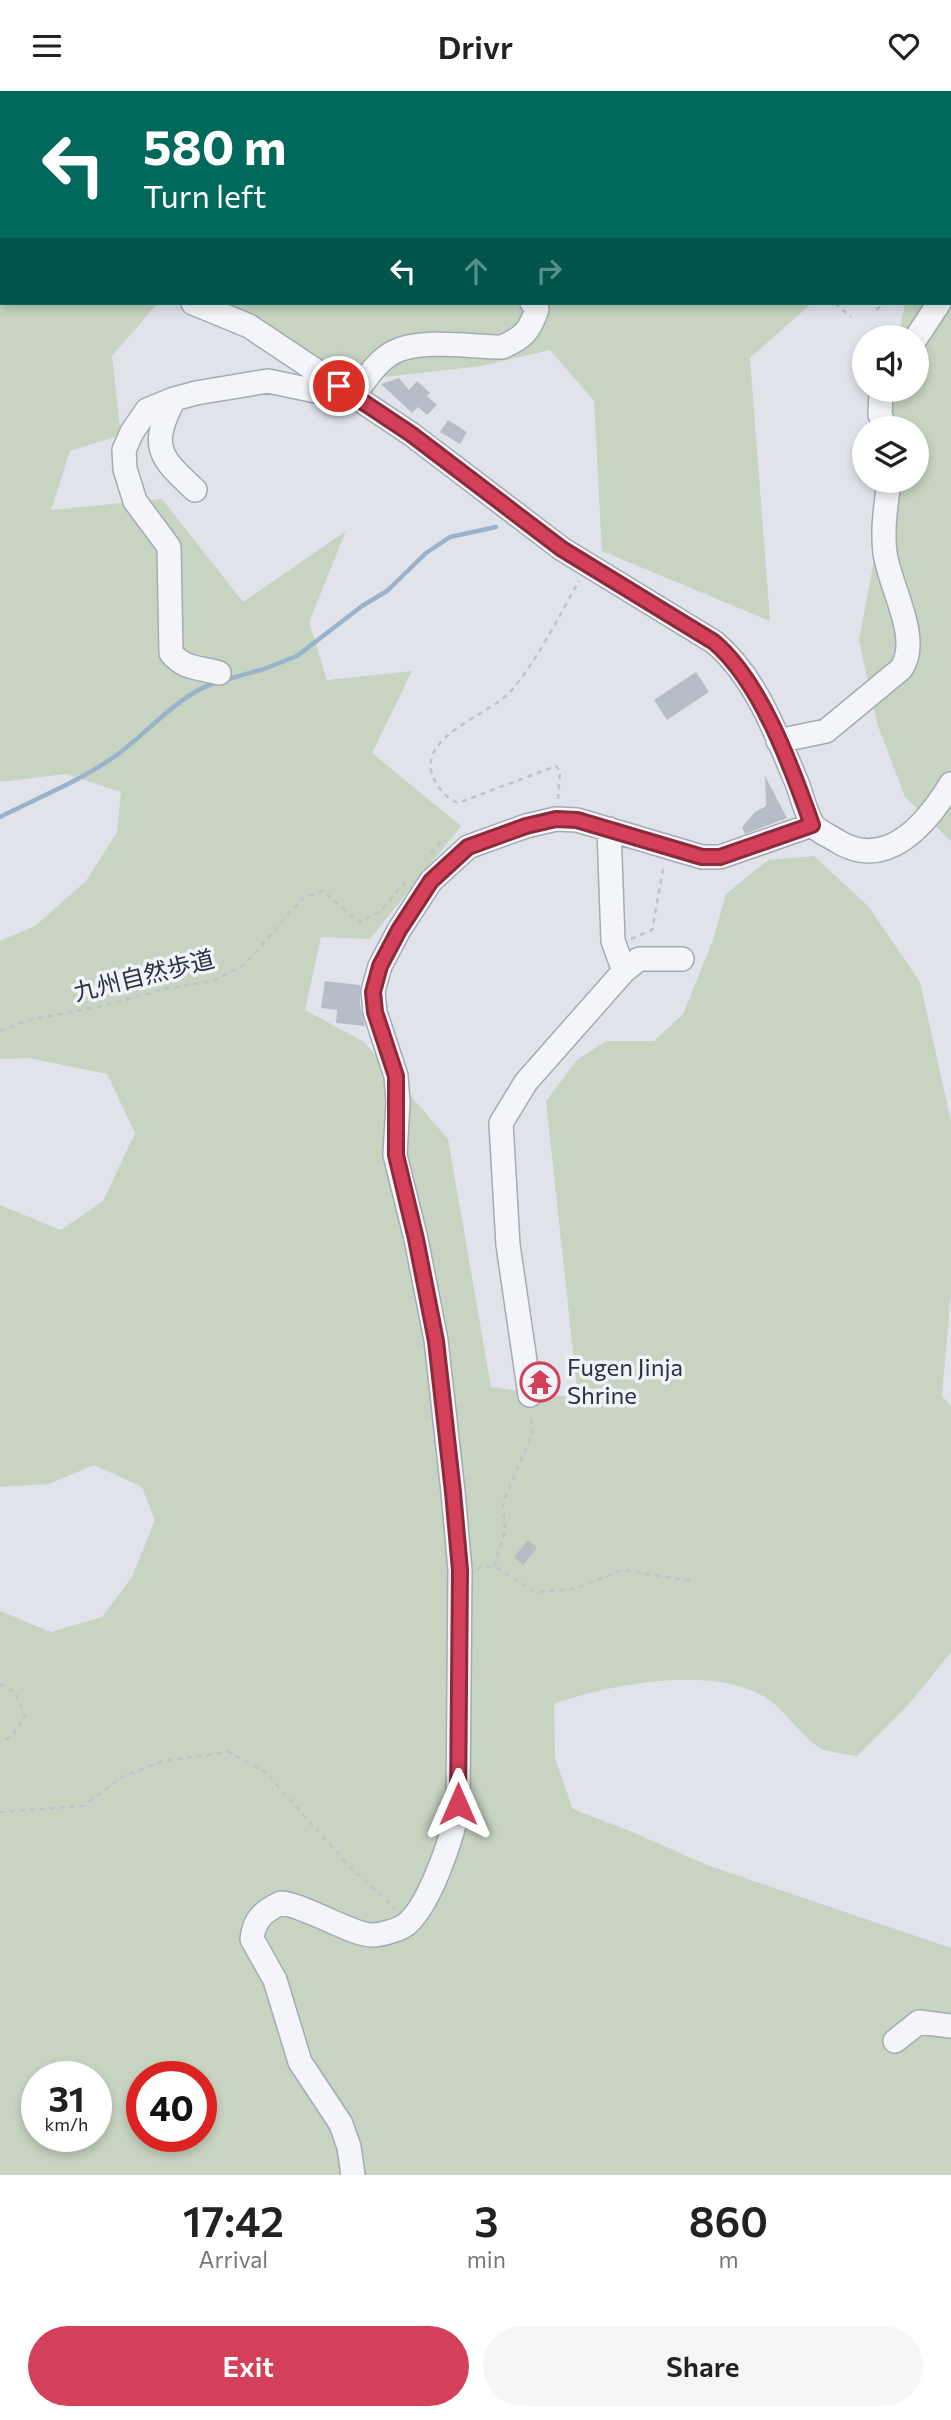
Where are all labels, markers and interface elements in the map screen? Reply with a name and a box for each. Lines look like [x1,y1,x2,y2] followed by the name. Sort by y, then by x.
[438,26,513,66] text: Drivr
[28,27,66,65] icon: menu
[885,27,923,65] icon: heart
[143,115,287,175] text: 580 m
[28,119,119,210] icon: left
[143,175,267,215] text: Turn left
[384,252,422,290] icon: left
[457,252,495,290] icon: ahead
[530,252,568,290] icon: right
[852,325,929,493] map controls
[852,325,929,402] button: sound
[309,356,369,416] pin
[320,367,358,405] icon: arrive
[852,416,929,493] button: layers
[70,943,217,1006] street label: 九州自然歩道
[567,1352,683,1409] place label: Fugen Jinja Shrine
[519,1361,561,1403] temple icon: Fugen Jinja Shrine
[421,1767,495,1841] position arrow
[126,2061,217,2152] speed limit sign: 40
[48,2076,85,2119] text: 31
[45,2113,88,2135] text: km/h
[183,2194,284,2246] text: 17:42
[474,2194,498,2246] text: 3
[689,2194,768,2246] text: 860
[199,2245,268,2273] text: Arrival
[467,2245,506,2273] text: min
[718,2245,738,2273] text: m
[28,2326,469,2406] button: Exit
[483,2326,923,2406] button: Share

